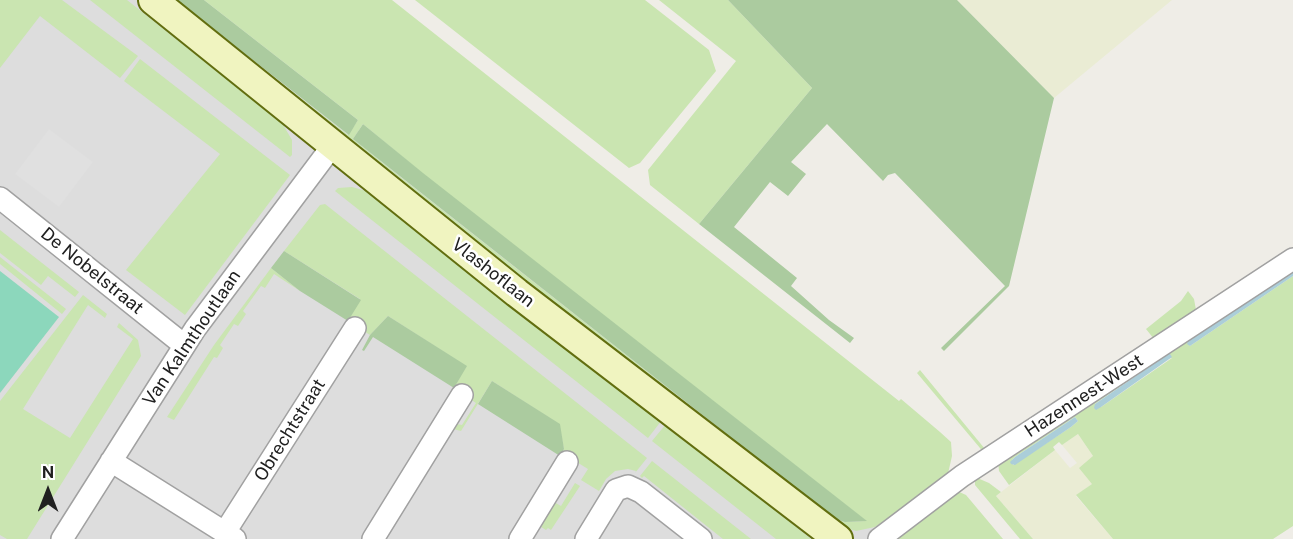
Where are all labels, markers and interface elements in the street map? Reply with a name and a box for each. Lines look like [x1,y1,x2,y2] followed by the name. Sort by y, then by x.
[36,223,148,319] street label: De Nobelstraat
[447,234,539,312] street label: Vlashoflaan
[139,266,245,410] street label: Van Kalmthoutlaan
[1021,350,1147,442] street label: Hazennest-West
[250,375,330,485] street label: Obrechtstraat
[18,461,78,521] north arrow
[42,463,54,482] text: N

